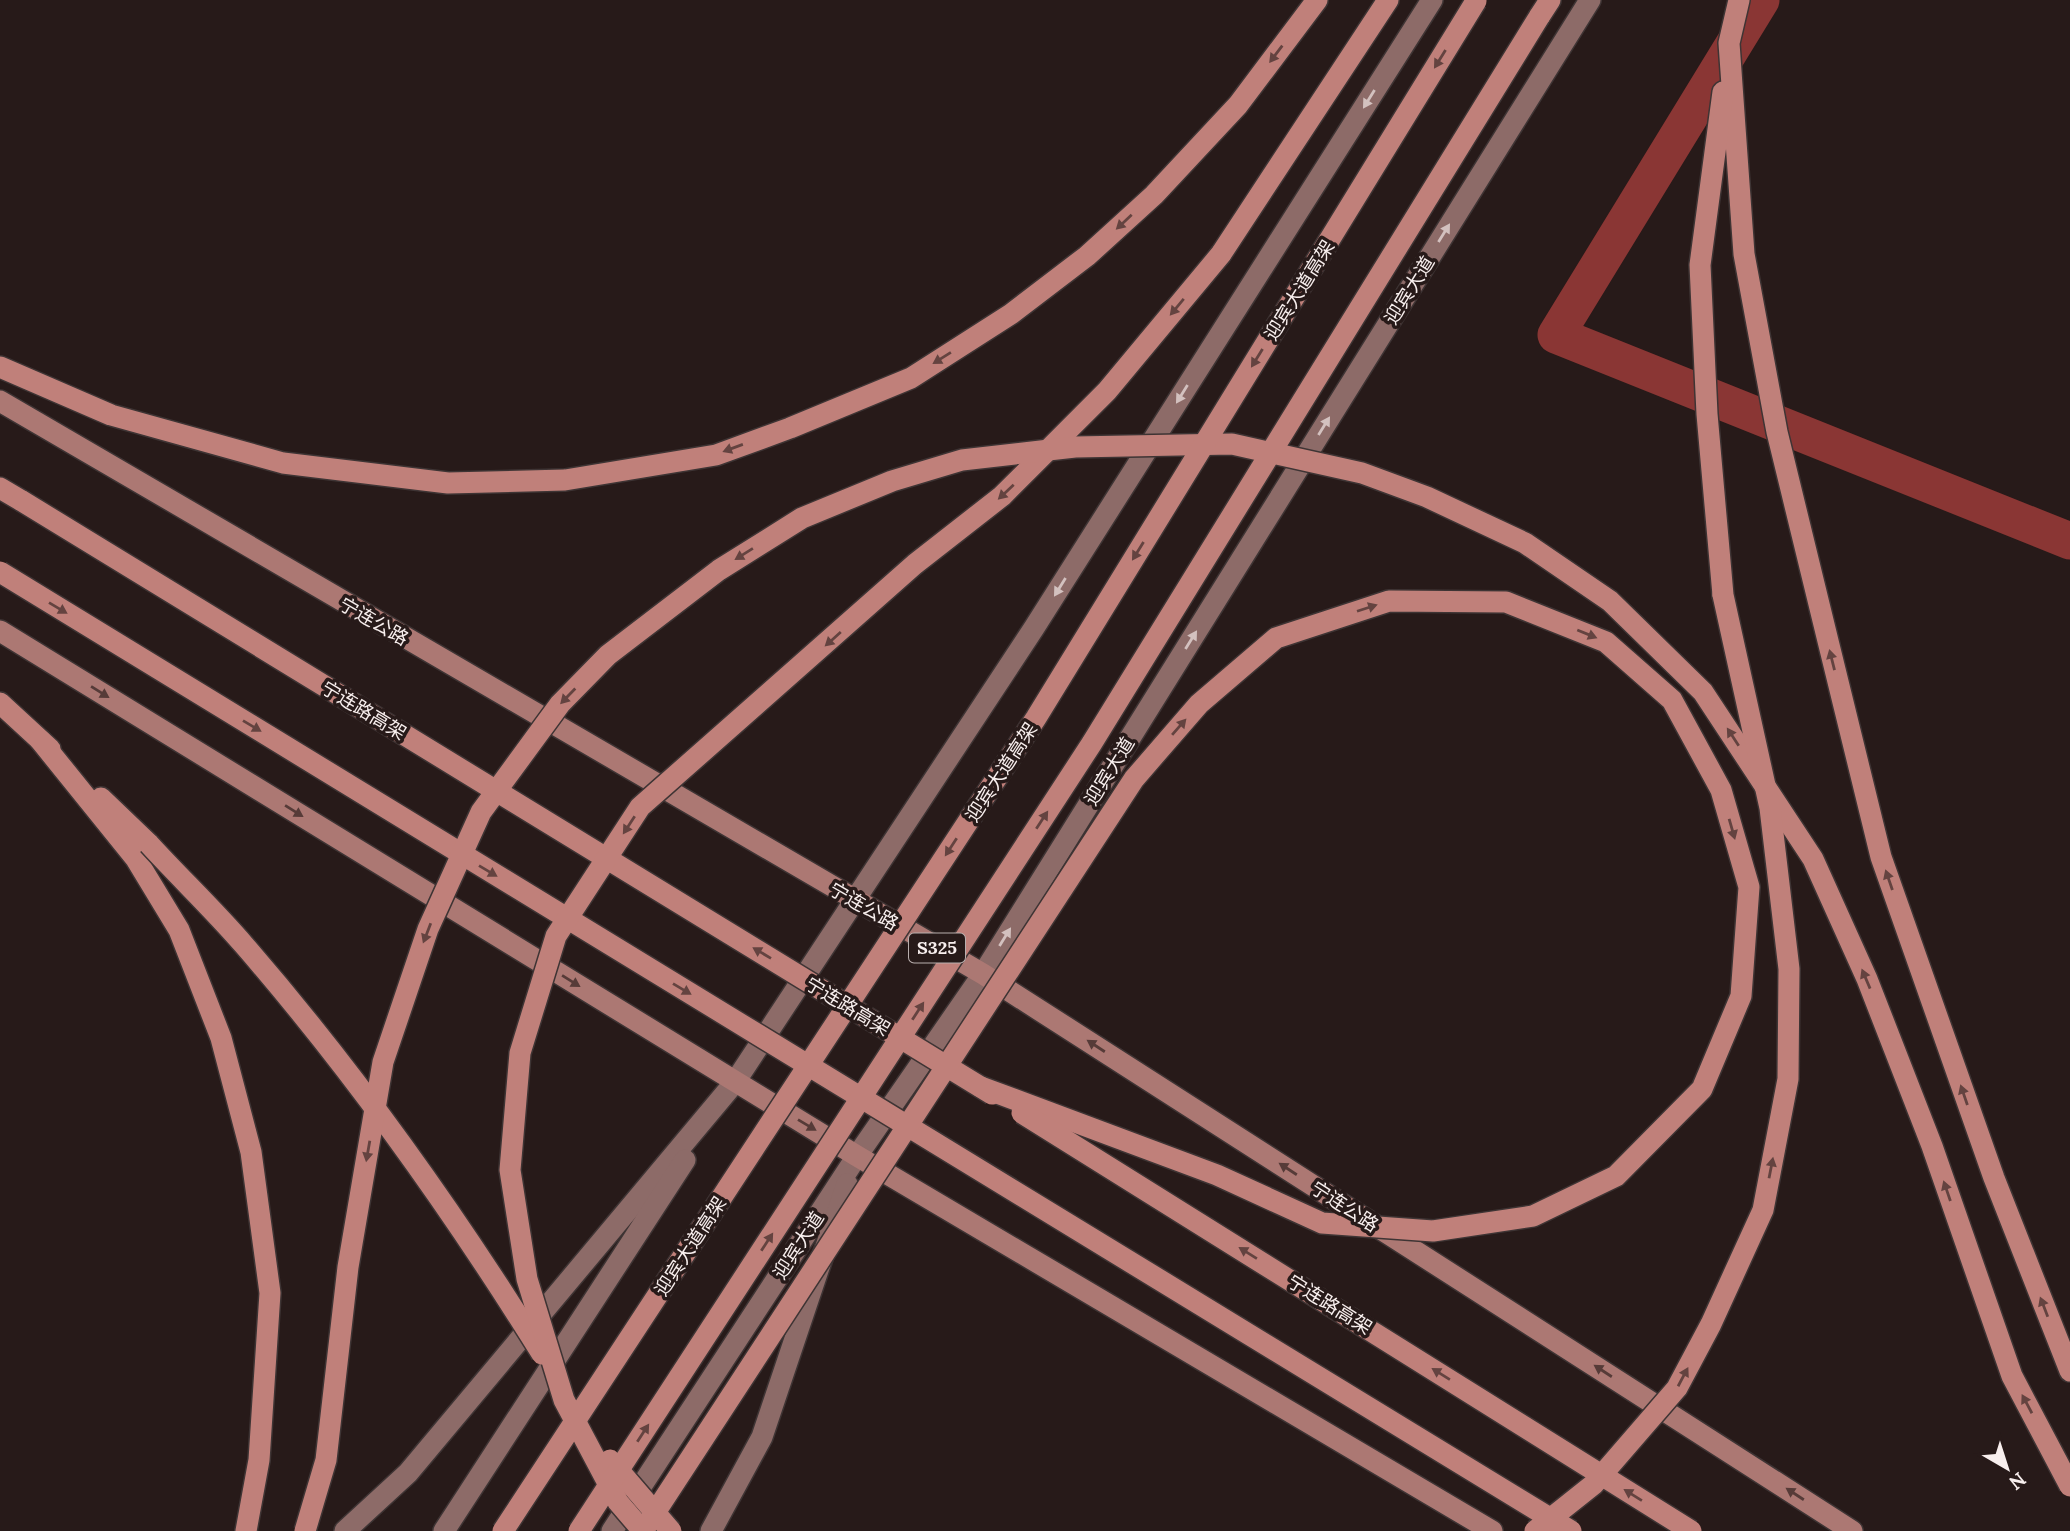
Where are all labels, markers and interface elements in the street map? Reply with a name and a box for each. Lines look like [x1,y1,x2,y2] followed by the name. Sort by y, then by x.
[1269,45,1284,63] one-way arrow
[1434,50,1447,69] one-way arrow
[1363,89,1376,109] one-way arrow
[1116,214,1133,230] one-way arrow
[1438,223,1451,243] one-way arrow
[1259,235,1339,345] street label: 迎宾大道高架
[1379,251,1439,329] street label: 迎宾大道
[1169,298,1185,316] one-way arrow
[1251,348,1264,367] one-way arrow
[932,352,951,365] one-way arrow
[1175,385,1188,404] one-way arrow
[1317,417,1330,436] one-way arrow
[723,443,744,454] one-way arrow
[998,483,1015,499] one-way arrow
[1132,542,1145,561] one-way arrow
[734,548,754,561] one-way arrow
[1053,577,1066,596] one-way arrow
[335,592,413,650] street label: 宁连公路
[49,601,68,614] one-way arrow
[1356,602,1377,613] one-way arrow
[1576,629,1597,640] one-way arrow
[1184,630,1197,650] one-way arrow
[824,631,842,647] one-way arrow
[1826,649,1837,671] one-way arrow
[317,675,411,745] street label: 宁连路高架
[90,685,110,698] one-way arrow
[559,688,576,705] one-way arrow
[960,718,1042,826] street label: 迎宾大道高架
[1171,718,1187,736] one-way arrow
[243,720,262,733] one-way arrow
[1727,728,1740,747] one-way arrow
[1079,732,1139,810] street label: 迎宾大道
[284,804,303,817] one-way arrow
[1035,811,1049,829] one-way arrow
[622,816,636,834] one-way arrow
[1728,819,1738,840] one-way arrow
[945,838,958,857] one-way arrow
[479,864,498,877] one-way arrow
[1883,869,1894,890] one-way arrow
[825,877,903,935] street label: 宁连公路
[422,922,433,943] one-way arrow
[999,927,1012,947] one-way arrow
[909,933,965,962] road number: S325
[753,947,772,960] one-way arrow
[1860,968,1871,989] one-way arrow
[801,971,895,1041] street label: 宁连路高架
[562,975,581,988] one-way arrow
[673,983,692,996] one-way arrow
[911,1001,924,1020] one-way arrow
[1087,1040,1106,1053] one-way arrow
[1958,1084,1969,1105] one-way arrow
[798,1119,817,1132] one-way arrow
[362,1141,373,1163] one-way arrow
[1766,1157,1777,1179] one-way arrow
[1278,1163,1297,1176] one-way arrow
[1307,1175,1383,1237] street label: 宁连公路
[1941,1181,1952,1202] one-way arrow
[649,1192,731,1300] street label: 迎宾大道高架
[767,1207,829,1283] street label: 迎宾大道
[760,1233,774,1251] one-way arrow
[1238,1246,1258,1259] one-way arrow
[1283,1269,1377,1339] street label: 宁连路高架
[2039,1297,2050,1318] one-way arrow
[1593,1365,1613,1378] one-way arrow
[1431,1367,1450,1380] one-way arrow
[1677,1367,1689,1386] one-way arrow
[2021,1394,2033,1414] one-way arrow
[636,1423,649,1443] one-way arrow
[1972,1433,2042,1503] north arrow
[2004,1467,2031,1495] text: N
[1624,1488,1643,1501] one-way arrow
[1785,1488,1804,1501] one-way arrow

